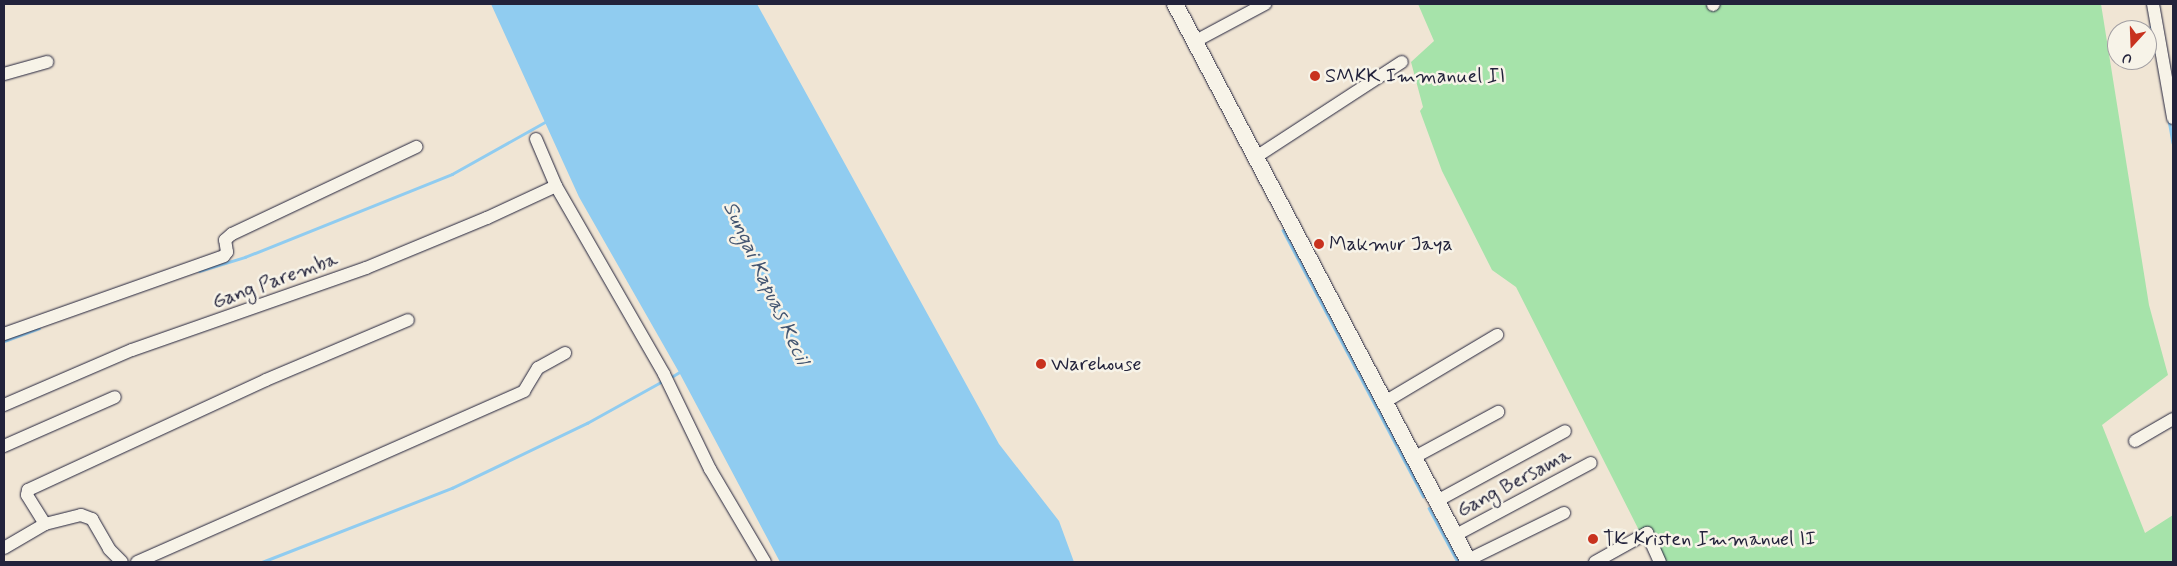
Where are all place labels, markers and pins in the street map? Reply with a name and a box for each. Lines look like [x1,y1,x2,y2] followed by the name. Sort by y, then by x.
[1325,64,1510,88] place label: SMKK Immanuel II
[1309,70,1321,82] marker: SMKK Immanuel II
[1329,232,1453,256] place label: Makmur Jaya
[1313,238,1325,250] marker: Makmur Jaya
[1051,352,1141,376] place label: Warehouse
[1035,358,1047,370] marker: Warehouse
[1603,527,1823,551] place label: TK Kristen Immanuel II
[1587,533,1599,545] marker: TK Kristen Immanuel II

